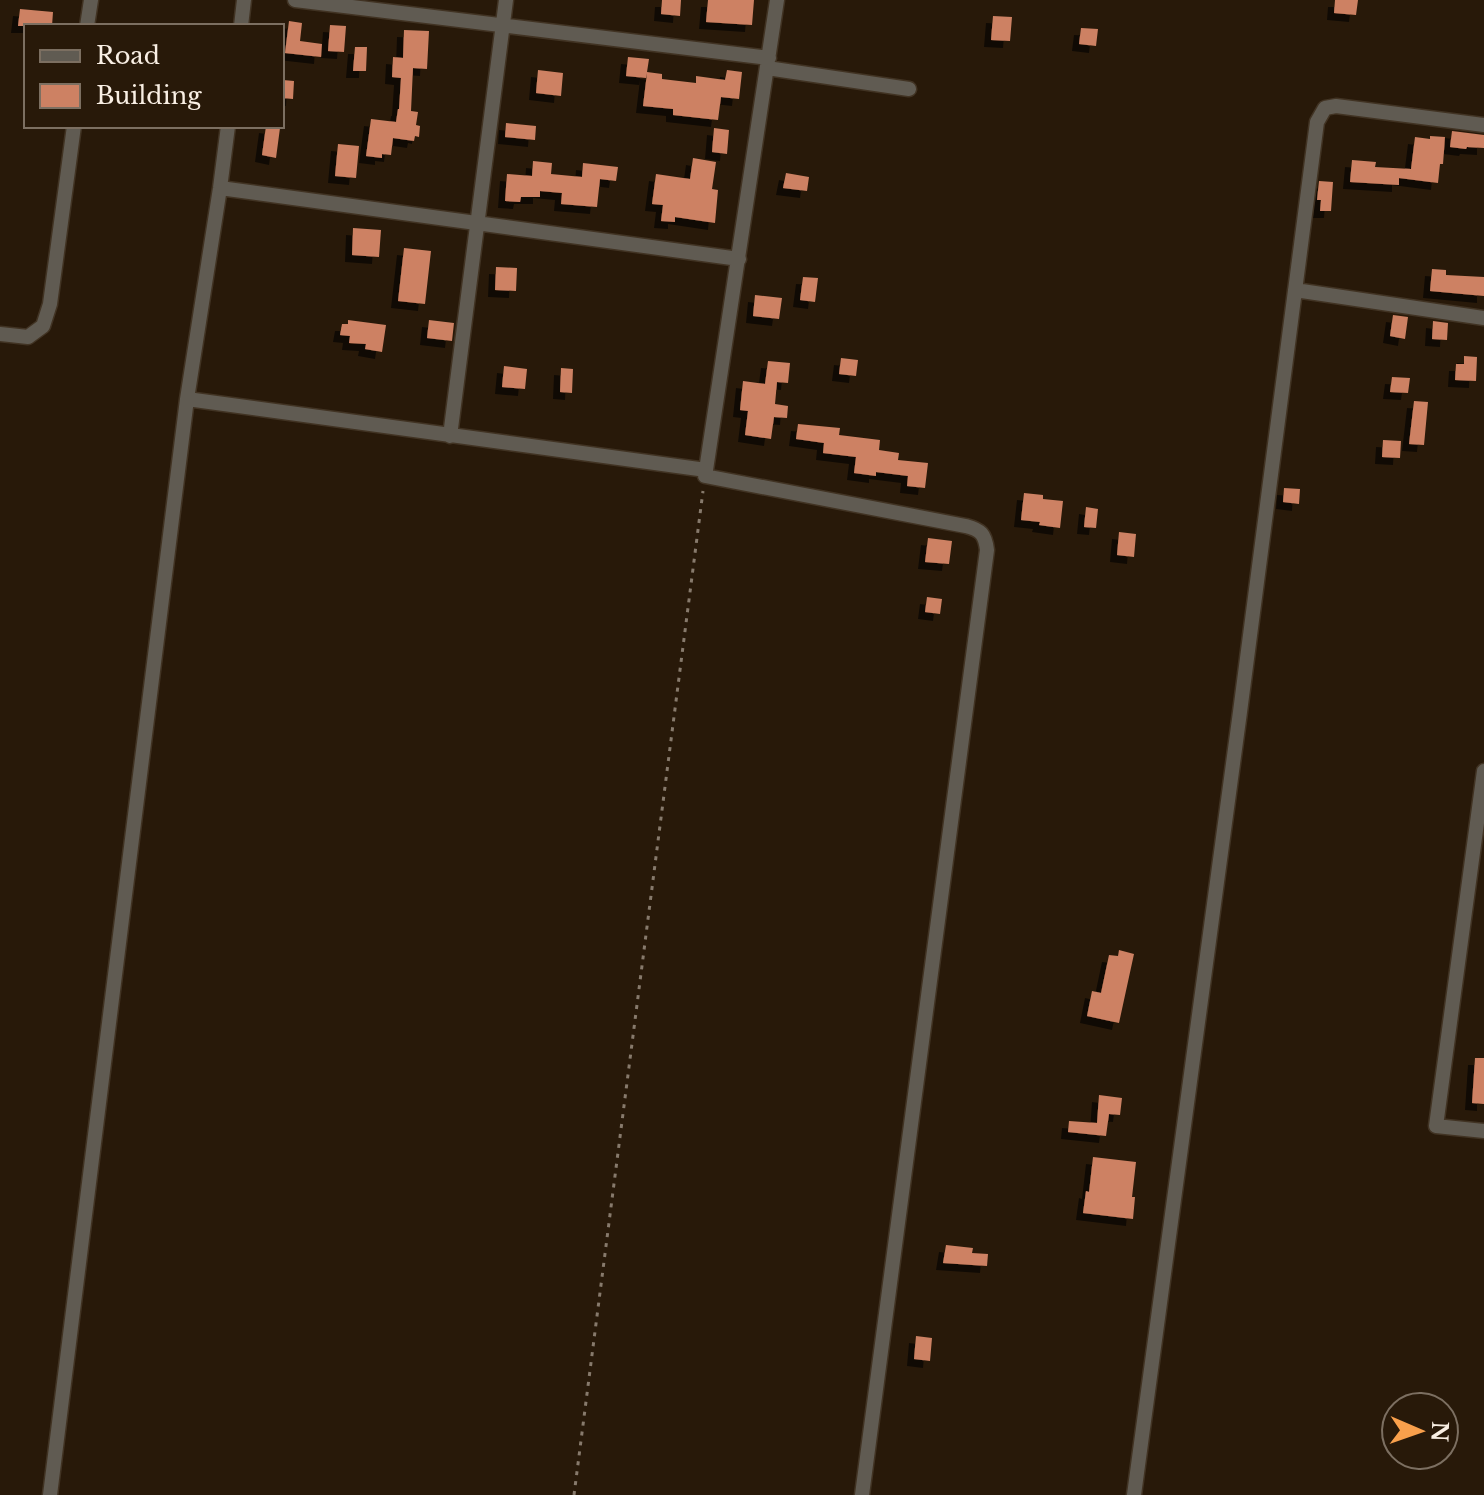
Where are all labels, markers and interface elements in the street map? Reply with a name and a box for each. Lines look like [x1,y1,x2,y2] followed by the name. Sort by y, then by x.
[24,24,284,128] legend
[96,41,160,70] text: Road
[96,81,202,110] text: Building
[1380,1391,1460,1471] north arrow
[1426,1421,1453,1443] text: N

